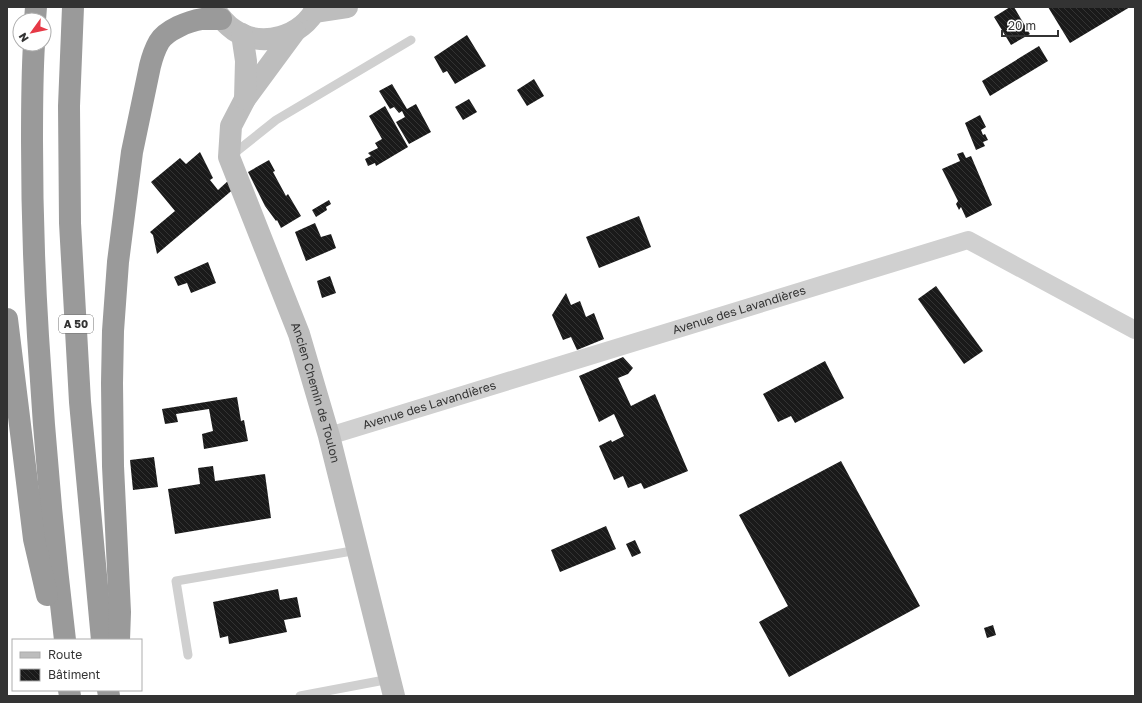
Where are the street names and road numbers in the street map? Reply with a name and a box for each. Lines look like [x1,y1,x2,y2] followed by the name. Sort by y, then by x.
[670,282,808,337] street label: Avenue des Lavandières
[59,315,93,333] road number: A 50
[288,320,343,464] street label: Ancien Chemin de Toulon
[361,377,498,432] street label: Avenue des Lavandières

